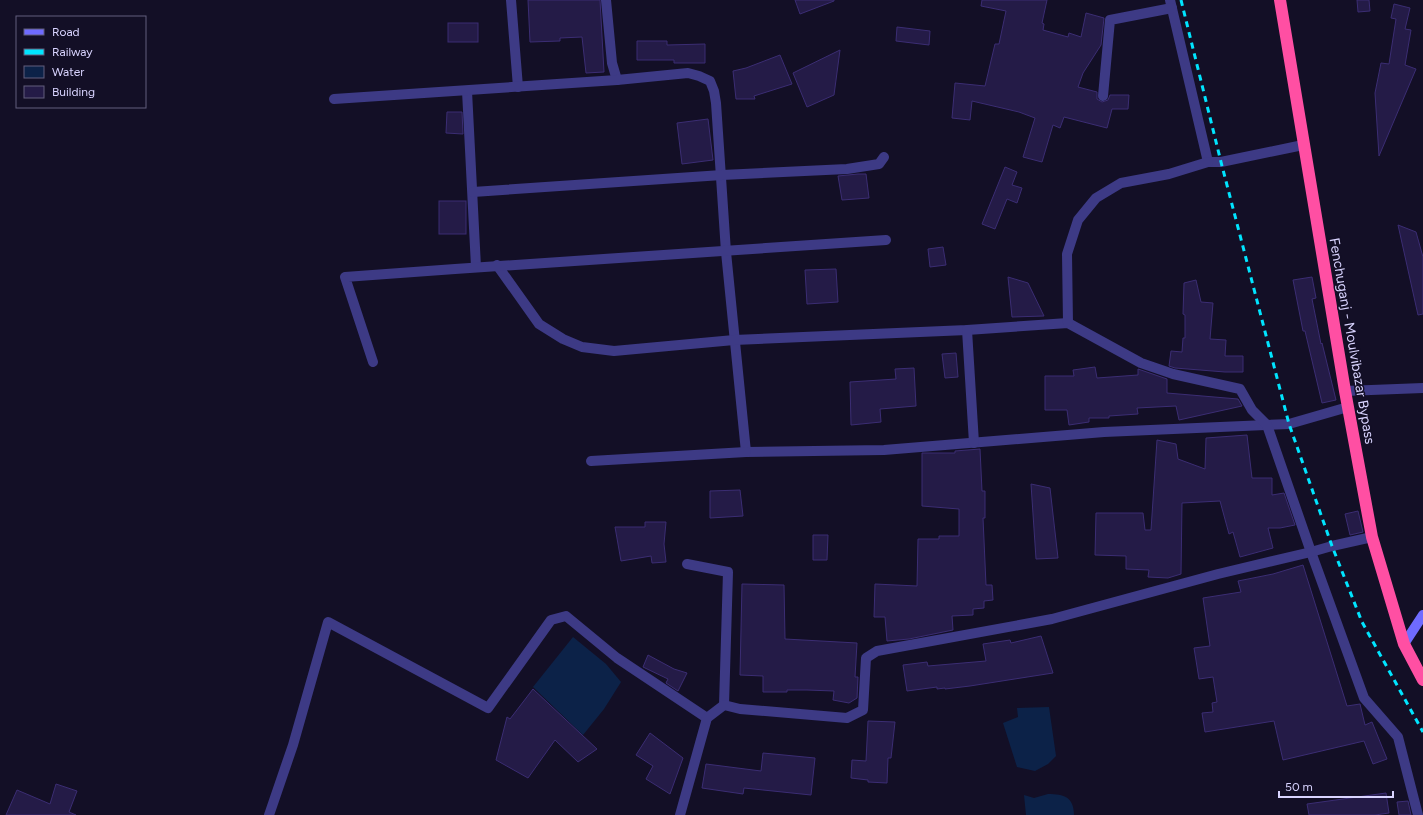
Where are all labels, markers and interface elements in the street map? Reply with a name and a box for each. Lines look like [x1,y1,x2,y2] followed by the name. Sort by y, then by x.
[16,16,146,108] legend
[52,25,80,39] text: Road
[52,45,93,59] text: Railway
[52,65,84,79] text: Water
[52,85,95,99] text: Building
[1325,237,1379,445] street label: Fenchuganj - Moulvibazar Bypass
[1279,773,1393,799] scale bar
[1285,780,1313,794] text: 50 m

